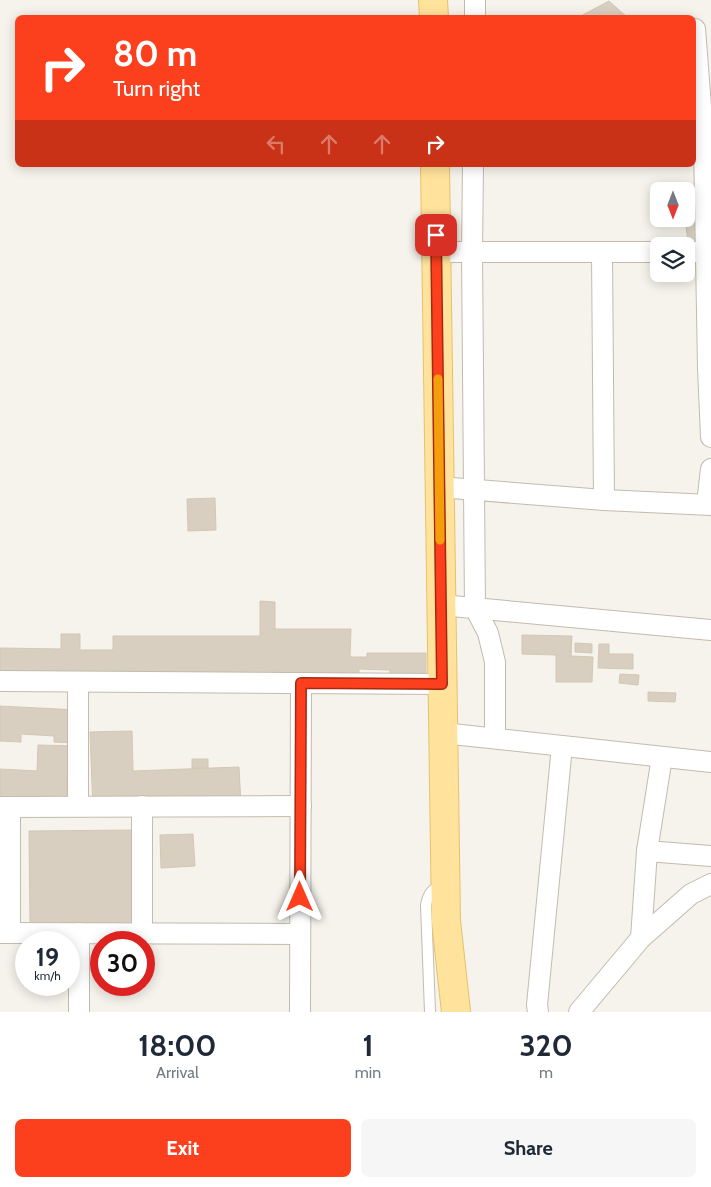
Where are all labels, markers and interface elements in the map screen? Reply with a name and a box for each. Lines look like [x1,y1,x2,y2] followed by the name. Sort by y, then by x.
[113,32,197,75] text: 80 m
[30,35,95,100] icon: right
[113,75,200,102] text: Turn right
[262,130,290,158] icon: left
[315,130,343,158] icon: ahead
[368,130,396,158] icon: ahead
[421,130,449,158] icon: right
[650,182,695,228] north arrow
[650,182,695,282] map controls
[415,214,457,256] pin
[422,221,450,249] icon: arrive
[650,237,695,282] button: layers
[273,870,325,922] position arrow
[90,931,155,996] speed limit sign: 30
[36,942,59,972] text: 19
[34,968,61,983] text: km/h
[138,1027,217,1064] text: 18:00
[362,1027,374,1064] text: 1
[519,1027,573,1064] text: 320
[156,1063,199,1082] text: Arrival
[355,1063,381,1082] text: min
[539,1063,553,1082] text: m
[15,1119,351,1177] button: Exit
[361,1119,696,1177] button: Share

